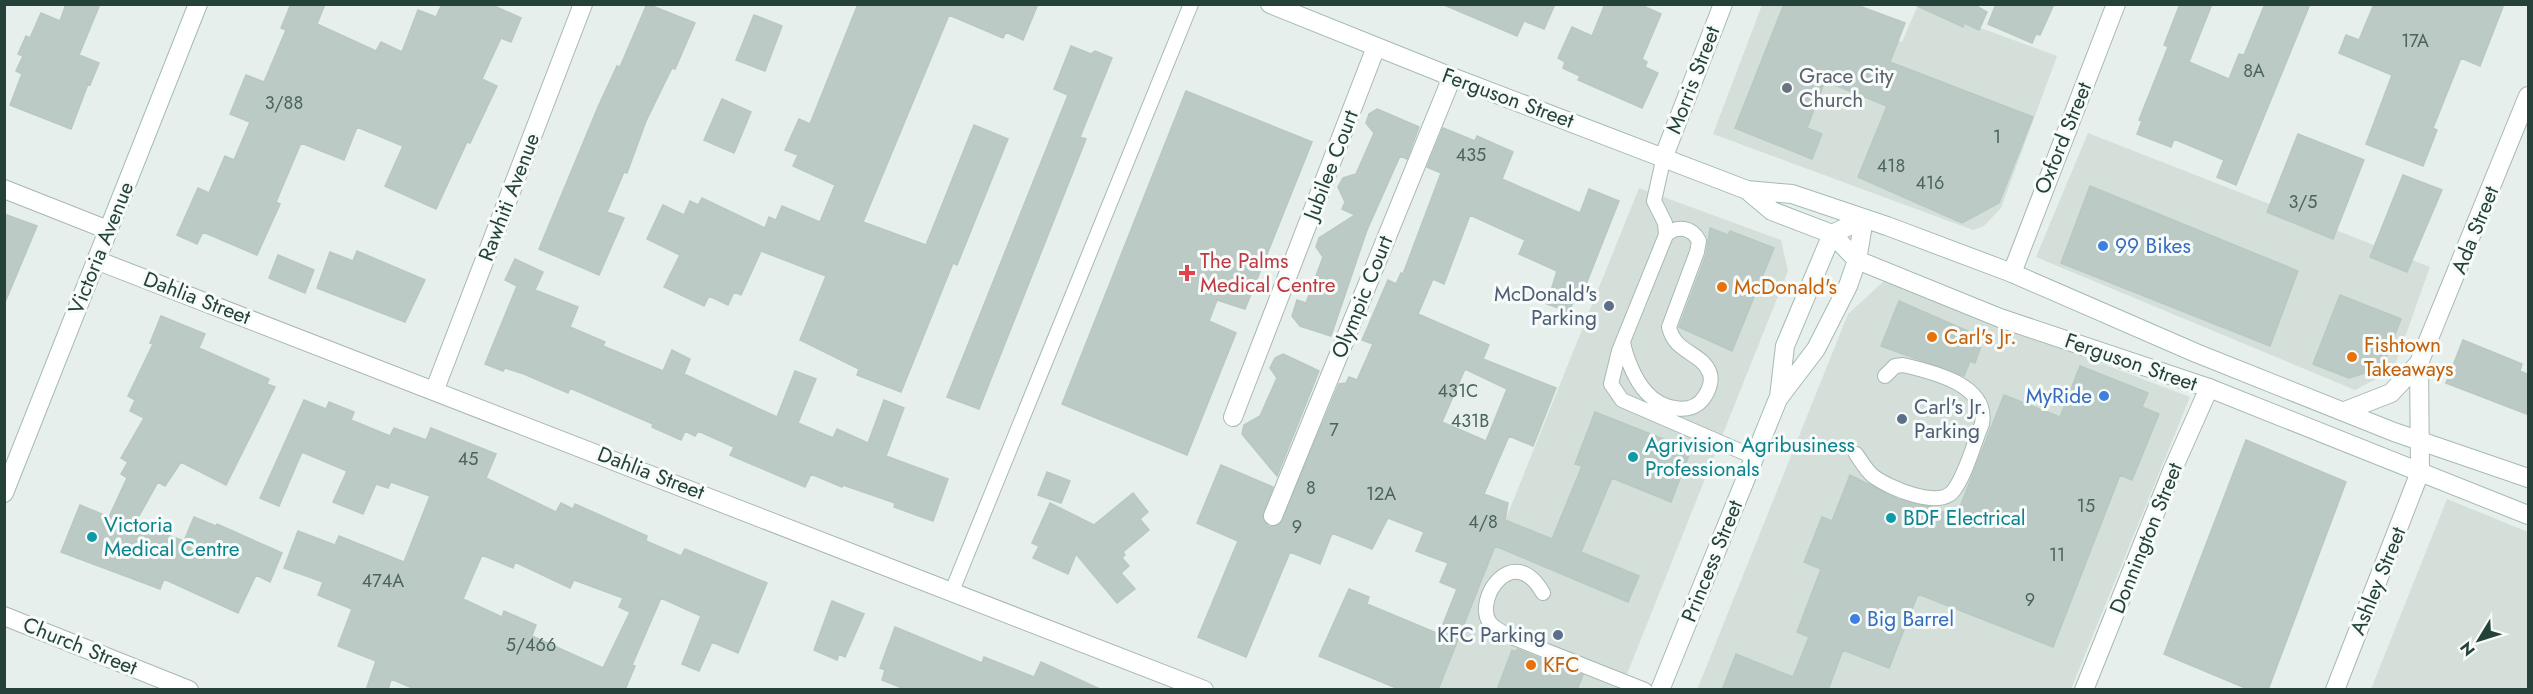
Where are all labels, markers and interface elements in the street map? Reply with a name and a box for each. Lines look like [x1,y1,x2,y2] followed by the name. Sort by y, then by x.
[1659,22,1727,138] street label: Morris Street
[2401,28,2429,54] house number: 17A
[2243,58,2265,84] house number: 8A
[1438,60,1578,136] street label: Ferguson Street
[1799,61,1895,115] place label: Grace City Church
[2027,77,2099,199] street label: Oxford Street
[1780,81,1794,95] marker: Grace City Church
[265,90,303,116] house number: 3/88
[1295,106,1366,227] street label: Jubilee Court
[1993,124,2001,150] house number: 1
[471,129,547,265] street label: Rawhiti Avenue
[1456,142,1486,168] house number: 435
[1877,153,1905,179] house number: 418
[1916,170,1944,196] house number: 416
[61,177,141,319] street label: Victoria Avenue
[2444,182,2506,278] street label: Ada Street
[2289,189,2317,215] house number: 3/5
[1324,231,1400,363] street label: Olympic Court
[2115,231,2191,261] place label: 99 Bikes
[2096,239,2110,253] marker: 99 Bikes
[1200,246,1336,300] place label: The Palms Medical Centre
[139,264,255,332] street label: Dahlia Street
[1178,264,1196,282] marker: The Palms Medical Centre
[1734,272,1837,302] place label: McDonald's
[1494,279,1597,333] place label: McDonald's Parking
[1715,280,1729,294] marker: McDonald's
[1602,299,1616,313] marker: McDonald's Parking
[1944,322,2016,352] place label: Carl's Jr.
[2061,325,2201,399] street label: Ferguson Street
[1925,330,1939,344] marker: Carl's Jr.
[2364,330,2453,384] place label: Fishtown Takeaways
[2345,350,2359,364] marker: Fishtown Takeaways
[1438,378,1478,404] house number: 431C
[2026,381,2092,411] place label: MyRide
[2097,389,2111,403] marker: MyRide
[1914,392,1986,446] place label: Carl's Jr. Parking
[1451,408,1489,434] house number: 431B
[1895,412,1909,426] marker: Carl's Jr. Parking
[1329,417,1339,443] house number: 7
[1645,430,1855,484] place label: Agrivision Agribusiness Professionals
[593,439,709,507] street label: Dahlia Street
[458,446,478,472] house number: 45
[1626,450,1640,464] marker: Agrivision Agribusiness Professionals
[2102,458,2190,618] street label: Donnington Street
[1306,475,1316,501] house number: 8
[1366,481,1396,507] house number: 12A
[2077,493,2095,519] house number: 15
[1674,496,1750,626] street label: Princess Street
[1903,503,2026,533] place label: BDF Electrical
[1468,509,1498,535] house number: 4/8
[104,510,240,564] place label: Victoria Medical Centre
[1884,511,1898,525] marker: BDF Electrical
[1292,514,1302,540] house number: 9
[2343,522,2413,640] street label: Ashley Street
[85,530,99,544] marker: Victoria Medical Centre
[2049,542,2065,568] house number: 11
[362,568,404,594] house number: 474A
[2025,587,2035,613] house number: 9
[1867,604,1954,634] place label: Big Barrel
[18,609,142,683] street label: Church Street
[2449,610,2509,670] north arrow
[1848,612,1862,626] marker: Big Barrel
[1437,620,1546,650] place label: KFC Parking
[1551,628,1565,642] marker: KFC Parking
[506,632,556,658] house number: 5/466
[2455,637,2481,661] text: N
[1543,650,1580,680] place label: KFC
[1524,658,1538,672] marker: KFC

